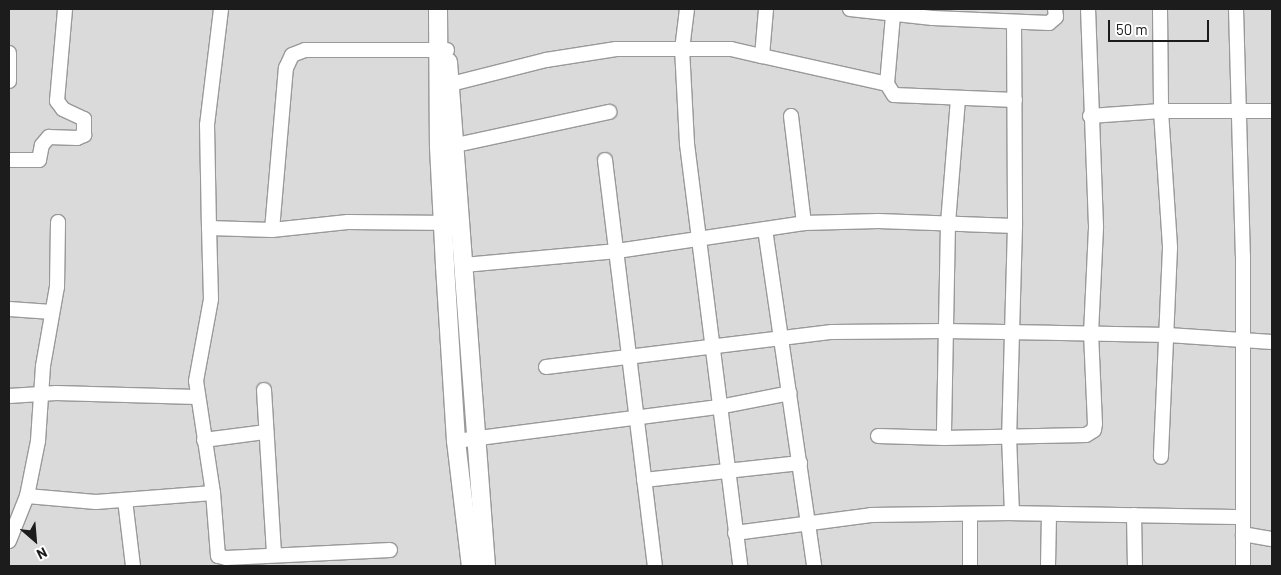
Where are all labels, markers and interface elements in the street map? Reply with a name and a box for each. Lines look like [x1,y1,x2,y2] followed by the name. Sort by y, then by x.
[1111,10,1212,42] scale bar
[1116,20,1148,38] text: 50 m
[10,515,60,565] north arrow
[34,544,50,563] text: N

